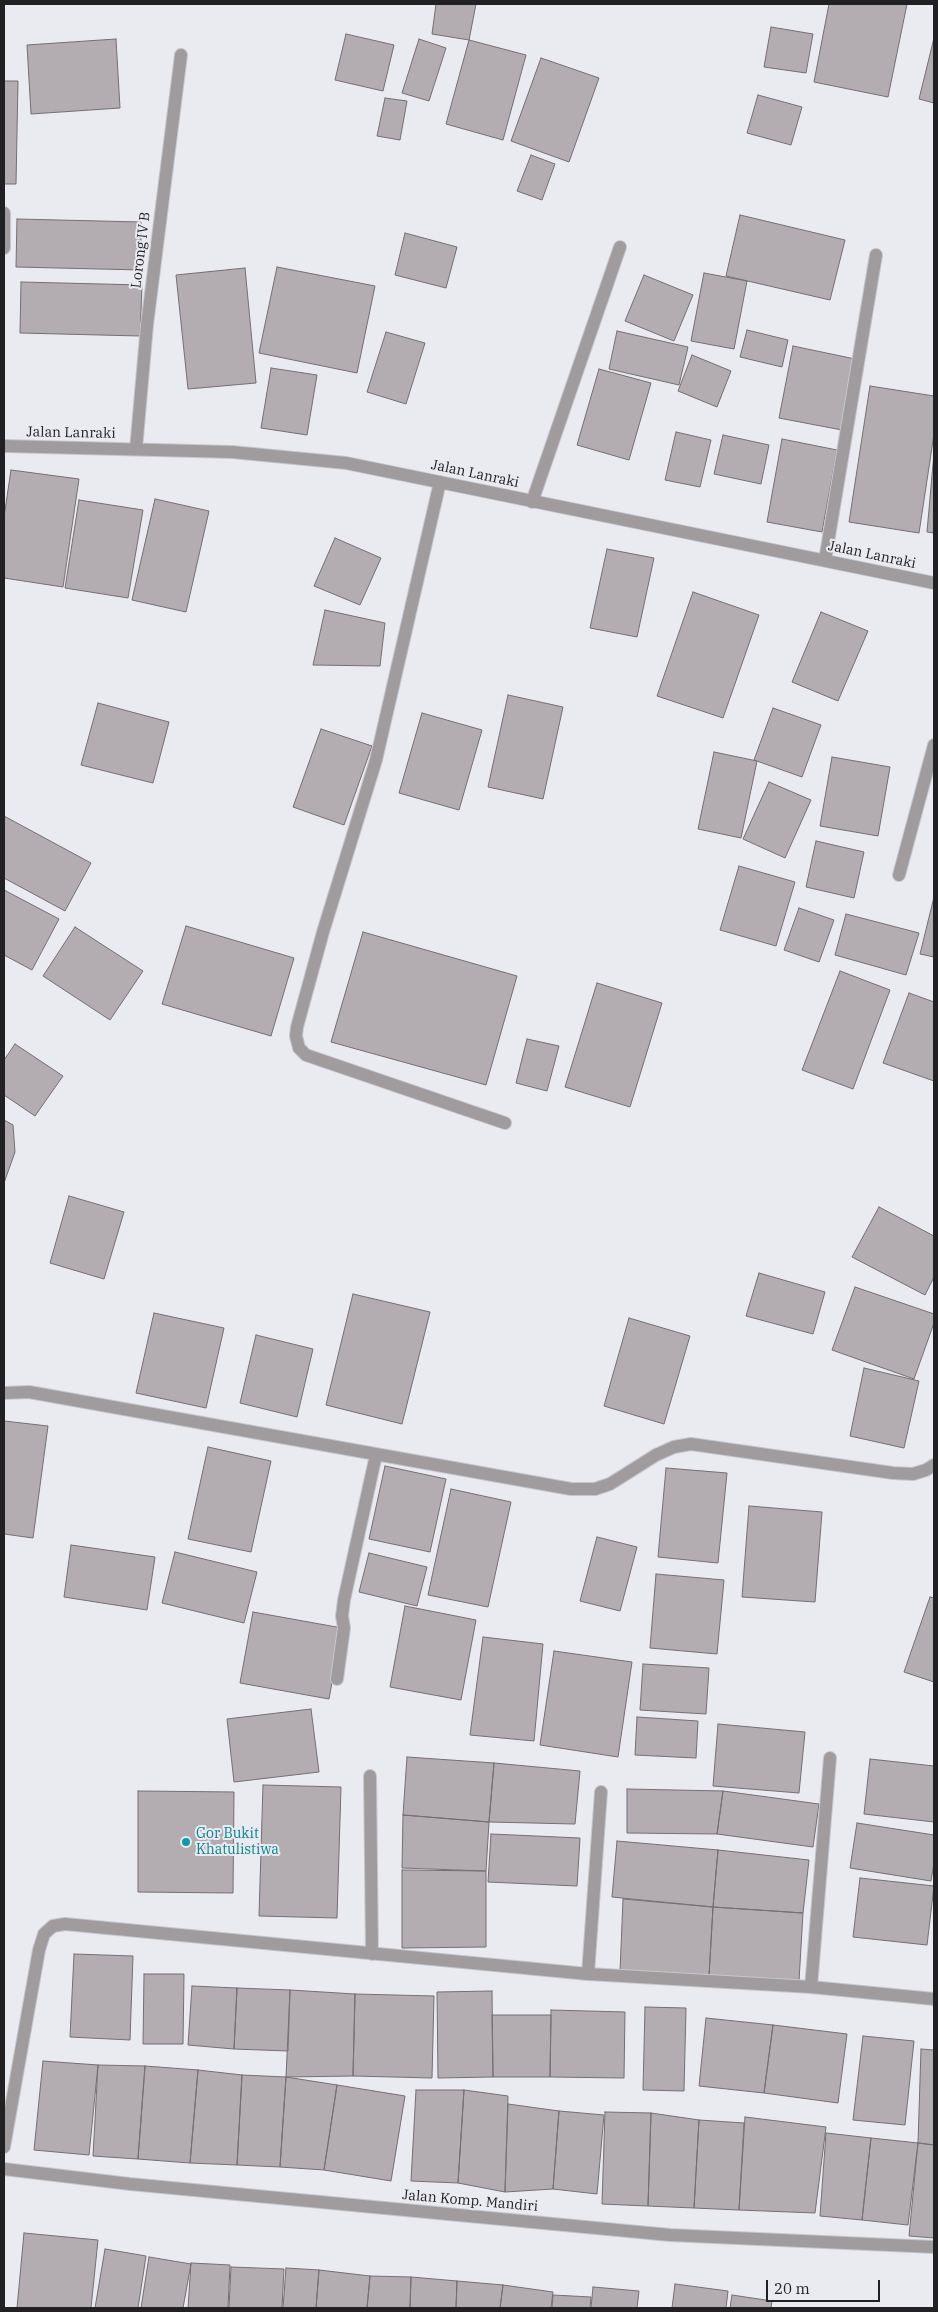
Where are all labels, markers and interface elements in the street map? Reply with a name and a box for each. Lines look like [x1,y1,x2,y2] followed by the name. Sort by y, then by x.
[128,211,154,289] street label: Lorong IV B
[26,424,116,442] street label: Jalan Lanraki
[430,456,520,492] street label: Jalan Lanraki
[827,537,917,573] street label: Jalan Lanraki
[196,1826,279,1858] place label: Gor Bukit Khatulistiwa
[180,1836,192,1848] marker: Gor Bukit Khatulistiwa
[401,2187,539,2215] street label: Jalan Komp. Mandiri
[768,2270,882,2302] scale bar
[774,2279,810,2298] text: 20 m

